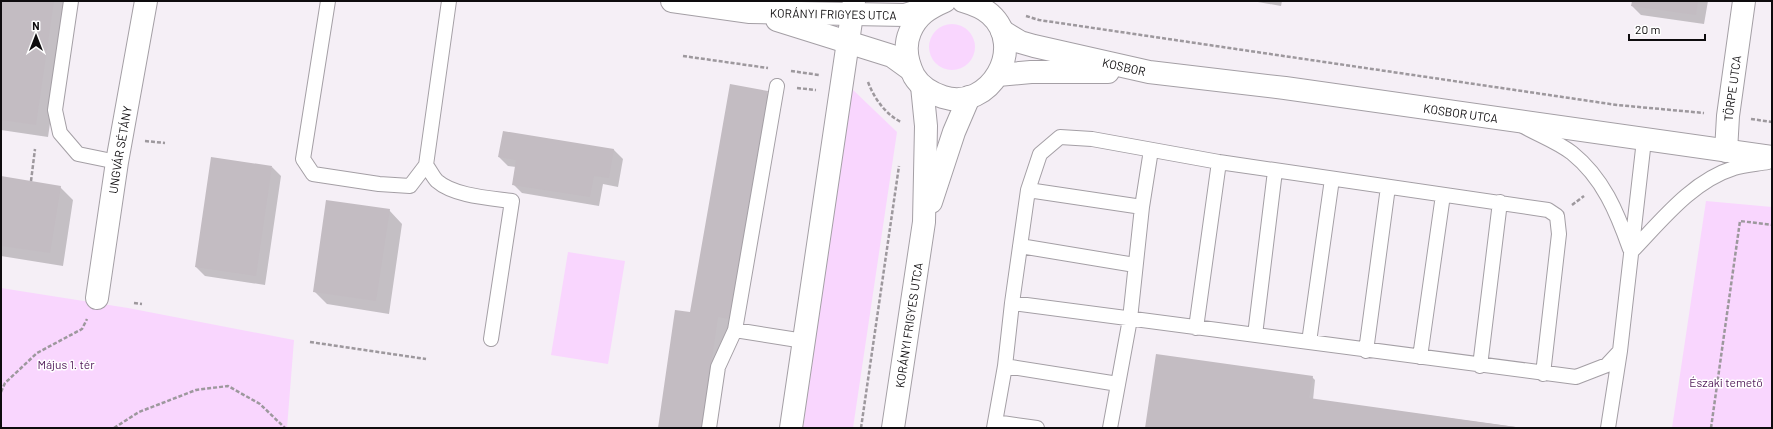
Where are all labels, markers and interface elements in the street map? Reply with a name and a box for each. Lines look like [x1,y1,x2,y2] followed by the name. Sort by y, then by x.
[770,5,897,22] street label: KORÁNYI FRIGYES UTCA
[16,16,56,56] north arrow
[1629,16,1705,42] scale bar
[32,19,40,32] text: N
[1635,22,1661,36] text: 20 m
[1721,54,1743,122] street label: TÖRPE UTCA
[1101,55,1147,78] street label: KOSBOR
[1423,101,1499,125] street label: KOSBOR UTCA
[105,105,134,195] street label: UNGVÁR SÉTÁNY
[892,261,925,389] street label: KORÁNYI FRIGYES UTCA
[37,357,95,371] park label: Május 1. tér
[1689,375,1763,389] park label: Északi temető

